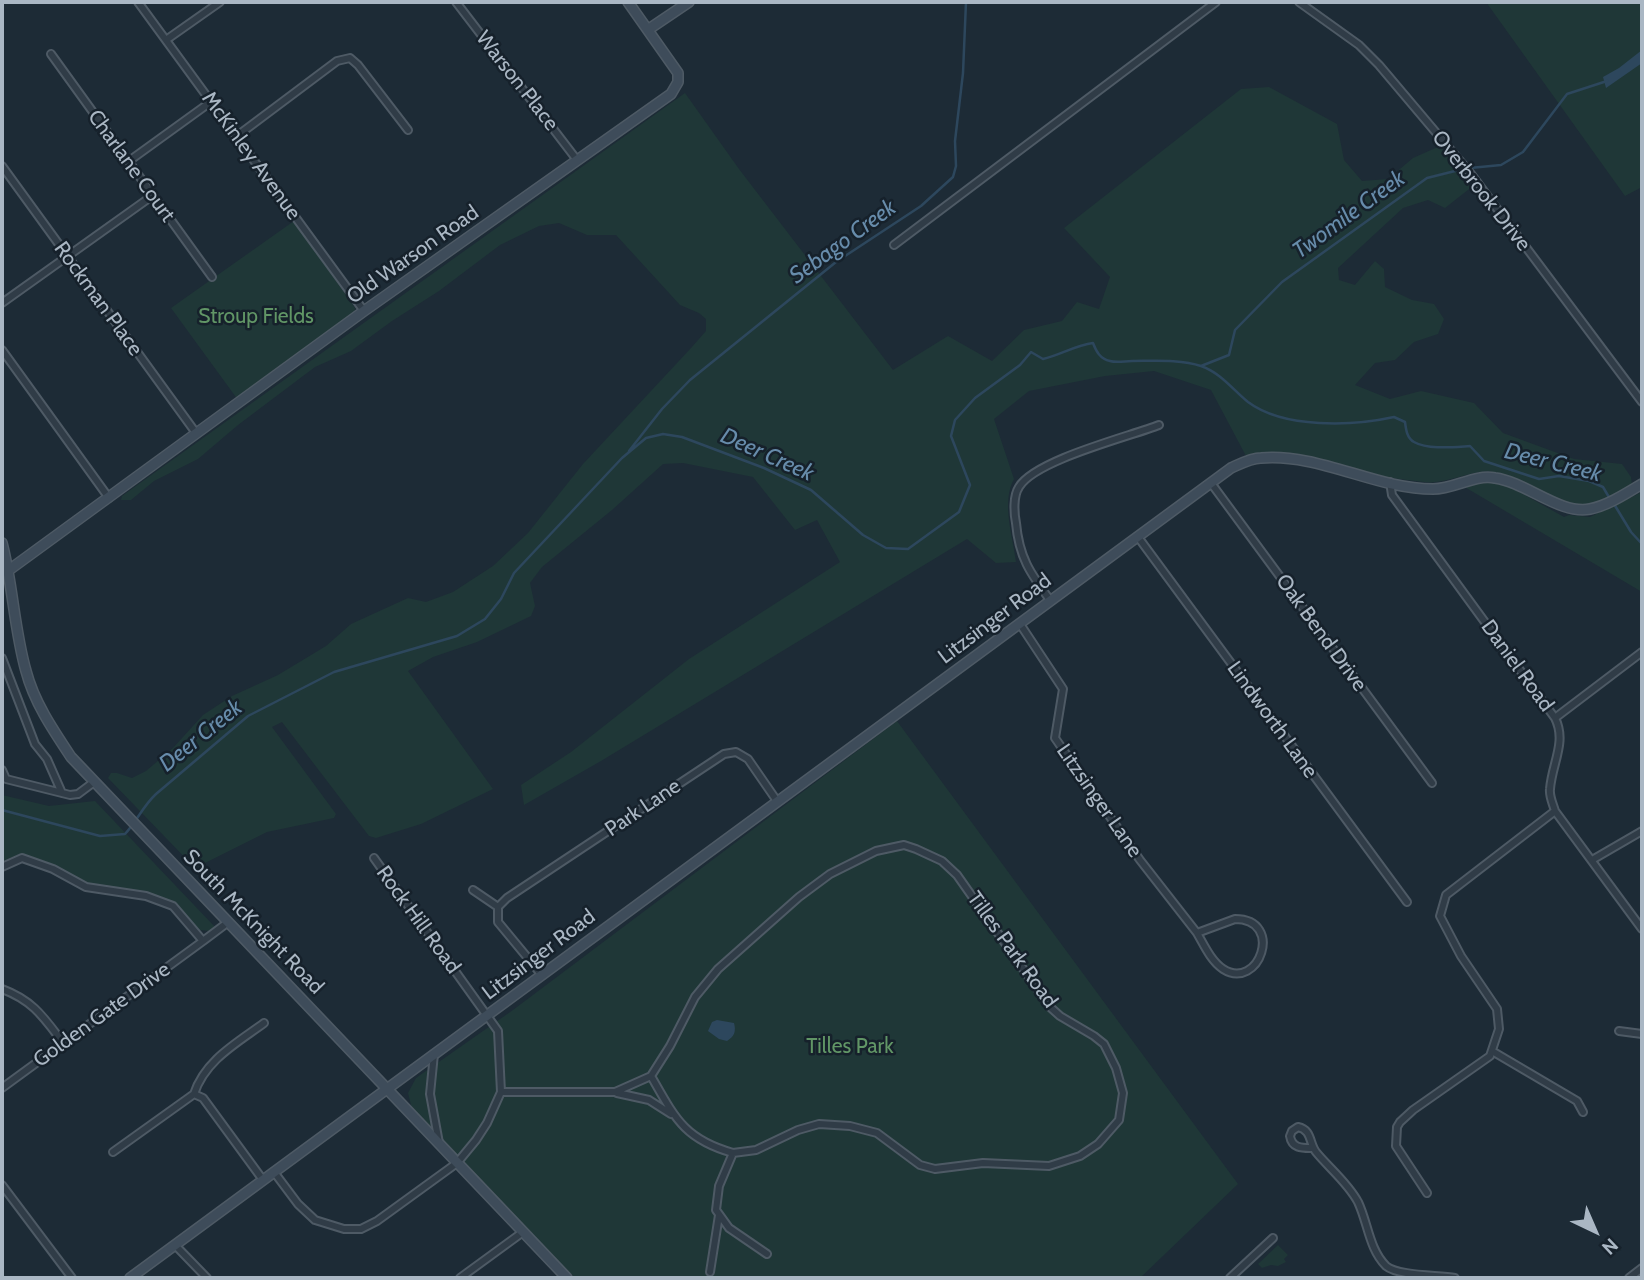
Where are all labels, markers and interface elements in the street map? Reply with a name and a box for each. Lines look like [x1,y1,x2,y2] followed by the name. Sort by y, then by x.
[470,26,564,136] street label: Warson Place
[196,87,306,225] street label: McKinley Avenue
[82,105,180,227] street label: Charlane Court
[1426,126,1536,256] street label: Overbrook Drive
[1287,165,1411,265] water label: Twomile Creek
[784,194,902,290] water label: Sebago Creek
[342,200,484,310] street label: Old Warson Road
[48,237,148,361] street label: Rockman Place
[198,304,314,330] park label: Stroup Fields
[716,422,818,488] water label: Deer Creek
[1502,438,1604,488] water label: Deer Creek
[934,568,1056,670] street label: Litzsinger Road
[1270,569,1372,697] street label: Oak Bend Drive
[1475,615,1559,717] street label: Daniel Road
[1221,657,1323,783] street label: Lindworth Lane
[154,694,248,778] water label: Deer Creek
[1051,740,1147,862] street label: Litzsinger Lane
[600,774,686,842] street label: Park Lane
[178,844,328,1000] street label: South McKnight Road
[371,861,465,979] street label: Rock Hill Road
[961,887,1063,1013] street label: Tilles Park Road
[478,904,600,1006] street label: Litzsinger Road
[29,957,175,1073] street label: Golden Gate Drive
[806,1034,894,1060] park label: Tilles Park
[1560,1196,1630,1266] north arrow
[1597,1234,1623,1259] text: N

